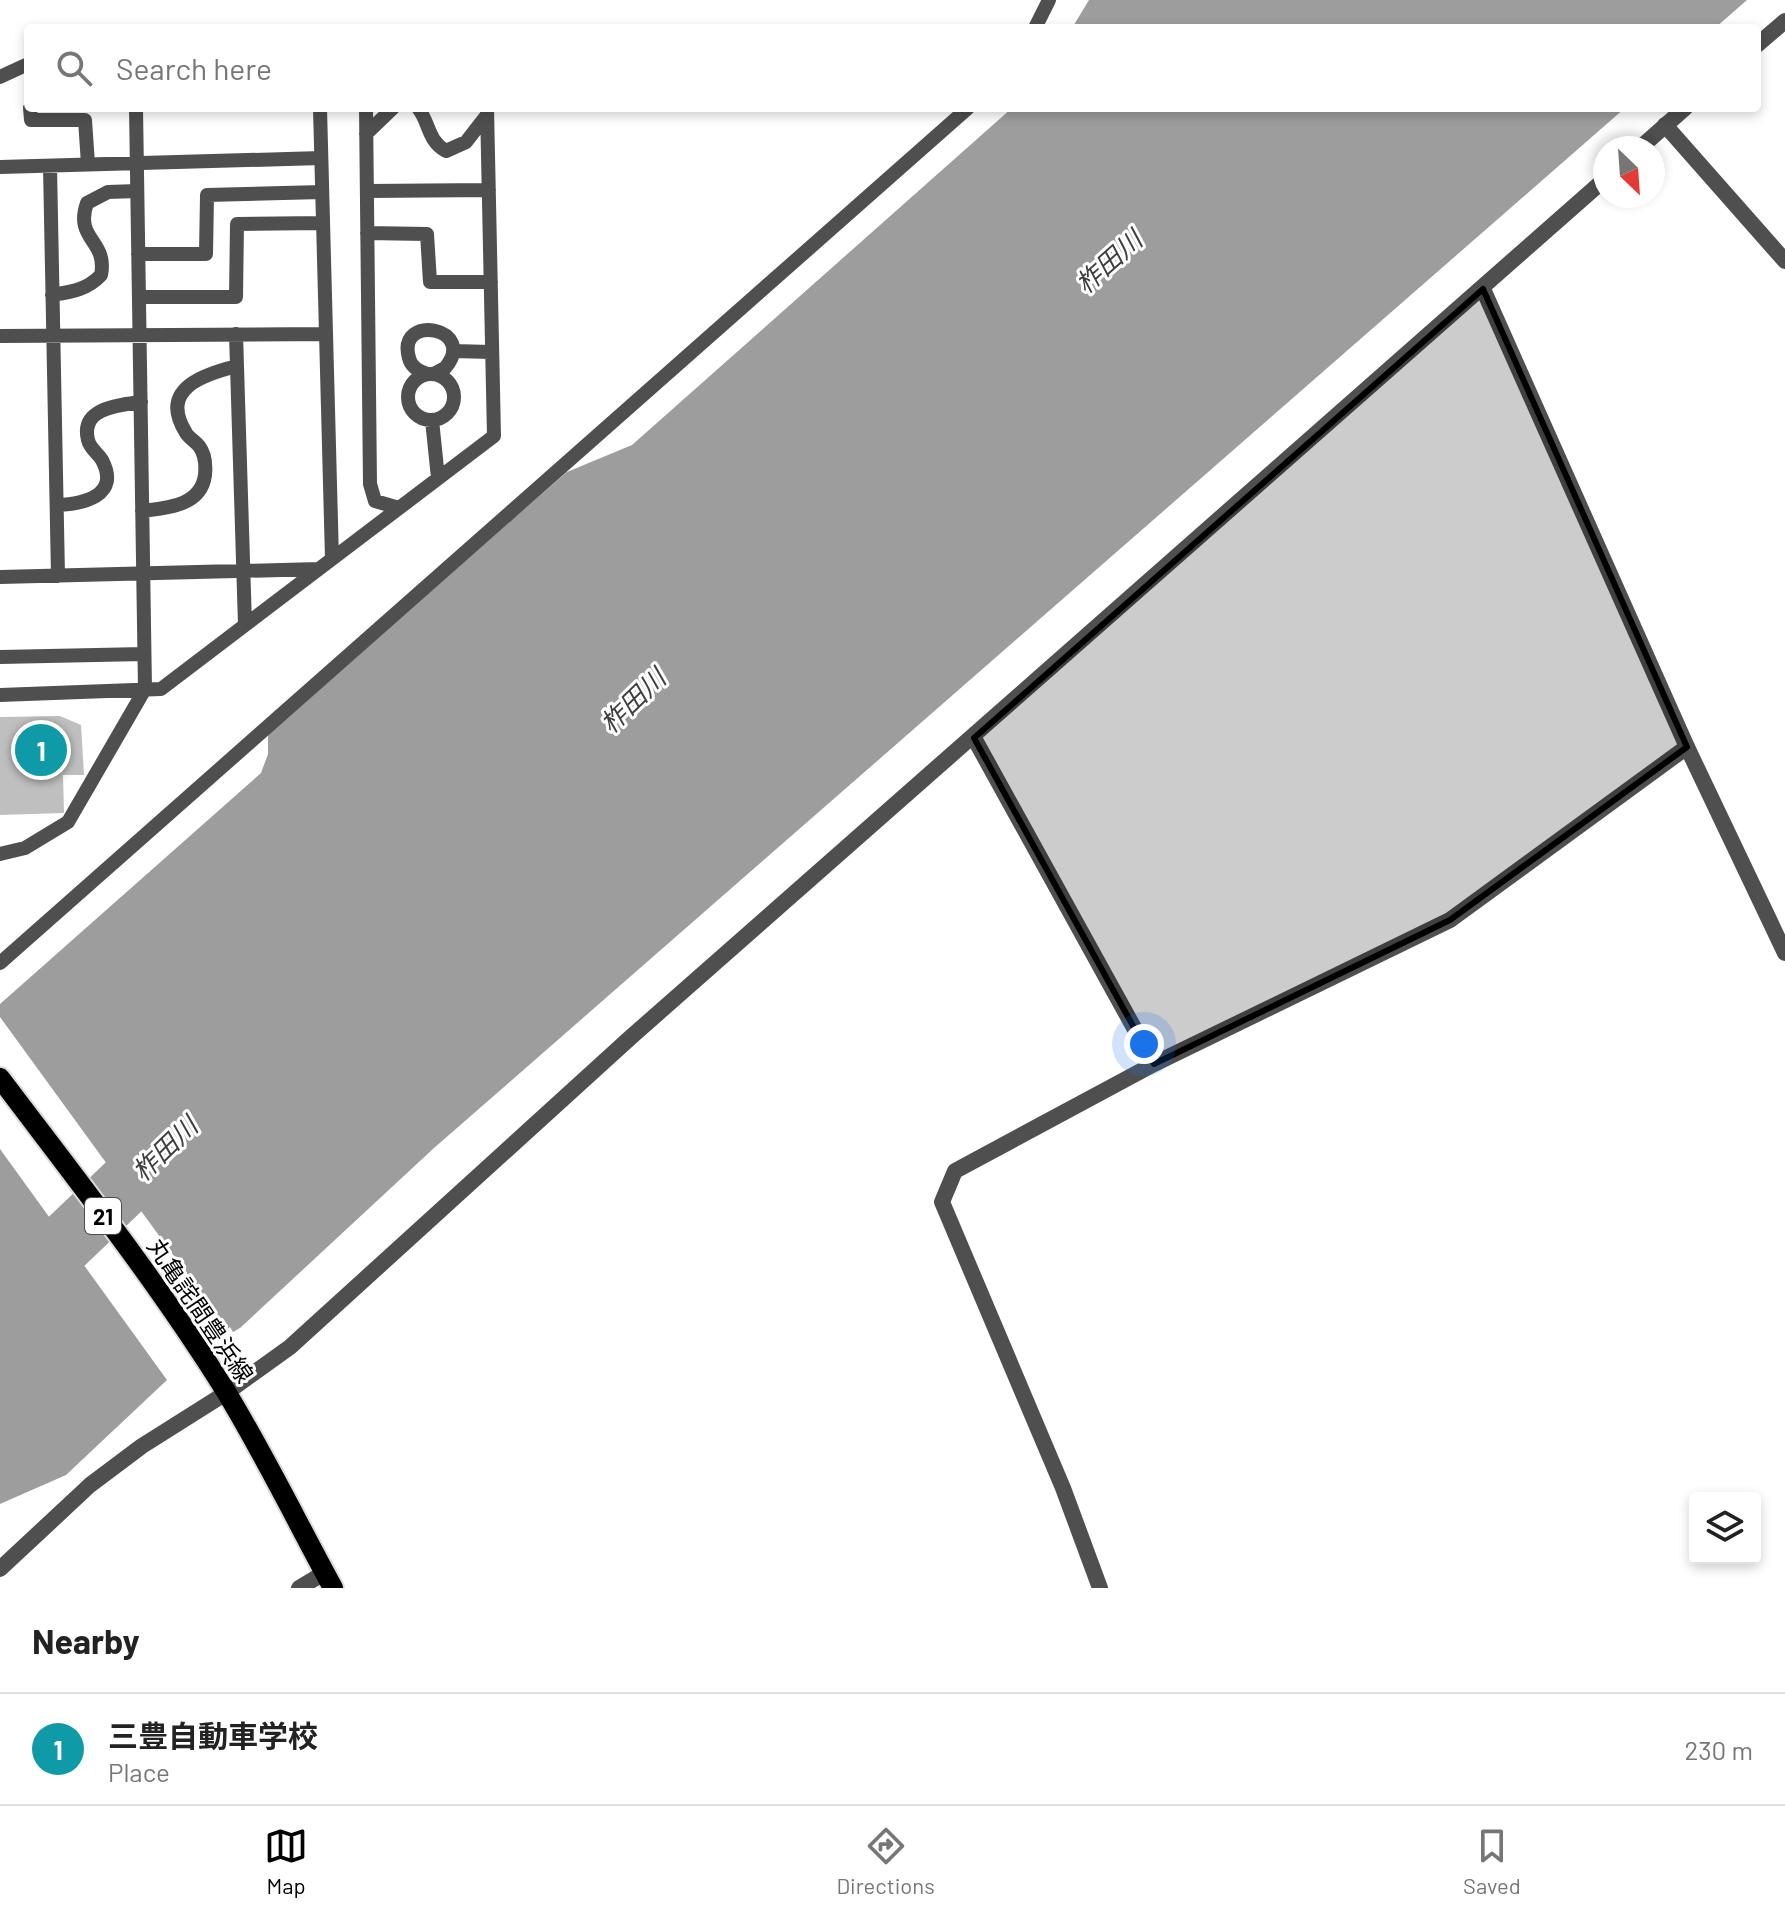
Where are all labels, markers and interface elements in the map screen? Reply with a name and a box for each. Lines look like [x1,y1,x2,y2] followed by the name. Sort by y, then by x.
[24,24,1761,112] search box
[52,46,96,90] icon: search
[116,50,272,86] text: Search here
[1593,136,1665,208] north arrow
[1069,221,1150,299] water label: 柞田川
[593,660,673,738] water label: 柞田川
[15,720,67,780] pin: 1
[1124,1024,1164,1064] your location
[125,1108,205,1186] water label: 柞田川
[85,1198,121,1234] road number: 21
[142,1232,260,1388] street label: 丸亀詫間豊浜線
[1689,1492,1761,1564] map controls
[1689,1492,1761,1564] button: layers
[32,1620,140,1661] text: Nearby
[108,1717,318,1753] text: 三豊自動車学校
[53,1734,63,1765] text: 1
[1684,1734,1753,1765] text: 230 m
[108,1756,170,1787] text: Place
[264,1824,308,1898] tab: Map
[836,1824,935,1898] tab: Directions
[1463,1824,1521,1898] tab: Saved

